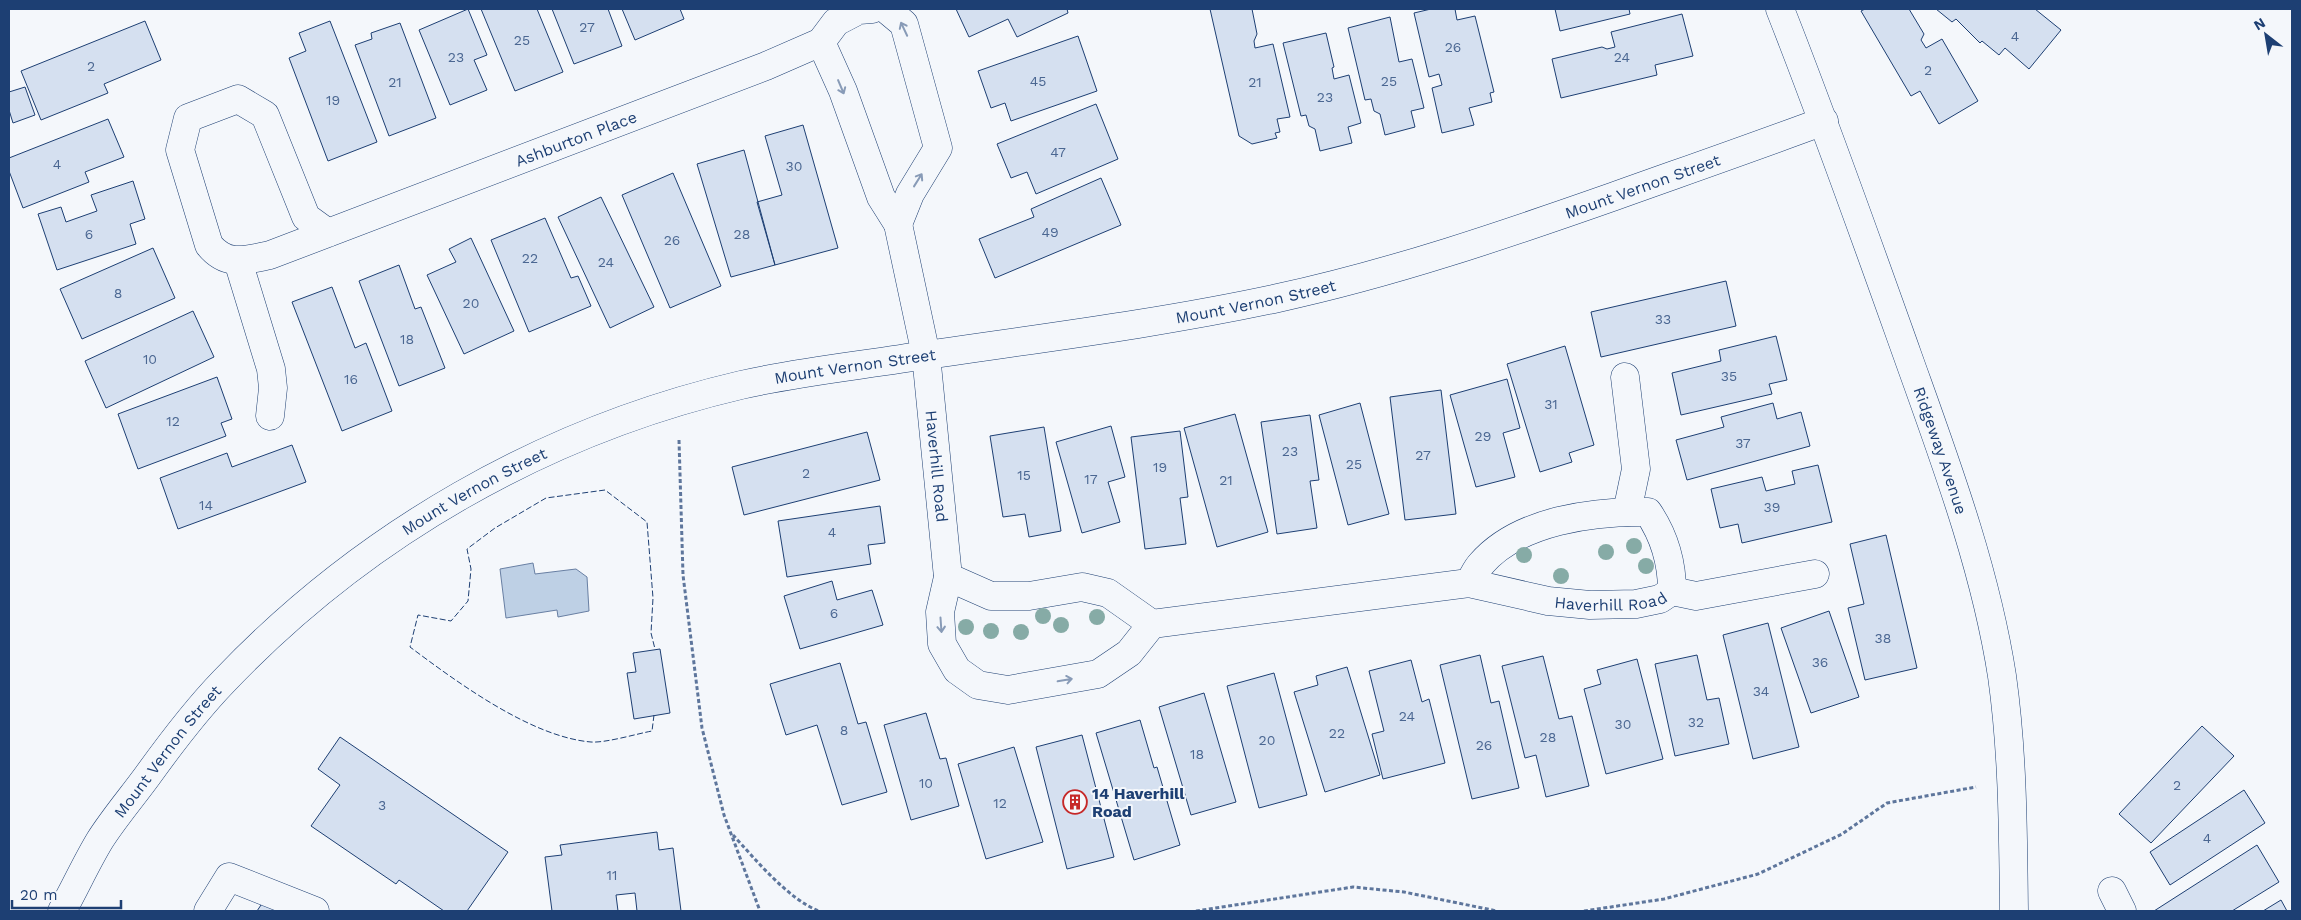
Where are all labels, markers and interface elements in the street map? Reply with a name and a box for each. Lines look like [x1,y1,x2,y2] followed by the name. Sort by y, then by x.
[2241,10,2291,60] north arrow
[2251,14,2268,33] text: N
[579,19,595,35] house number: 27
[899,22,908,37] one-way arrow
[2011,28,2019,44] house number: 4
[514,32,530,48] house number: 25
[1445,39,1461,55] house number: 26
[448,49,464,65] house number: 23
[1614,49,1630,65] house number: 24
[87,58,95,74] house number: 2
[1924,62,1932,78] house number: 2
[1030,73,1046,89] house number: 45
[1381,73,1397,89] house number: 25
[388,74,402,90] house number: 21
[1248,74,1262,90] house number: 21
[837,79,846,94] one-way arrow
[1317,89,1333,105] house number: 23
[326,92,340,108] house number: 19
[513,107,639,170] street label: Ashburton Place
[1050,144,1066,160] house number: 47
[1562,150,1723,222] street label: Mount Vernon Street
[53,156,61,172] house number: 4
[786,158,802,174] house number: 30
[914,174,924,188] one-way arrow
[1041,224,1059,240] house number: 49
[85,226,93,242] house number: 6
[734,226,750,242] house number: 28
[664,232,680,248] house number: 26
[522,250,538,266] house number: 22
[598,254,614,270] house number: 24
[1174,275,1338,327] street label: Mount Vernon Street
[114,285,122,301] house number: 8
[463,295,479,311] house number: 20
[1655,311,1671,327] house number: 33
[400,331,414,347] house number: 18
[773,344,937,387] street label: Mount Vernon Street
[143,351,157,367] house number: 10
[1721,368,1737,384] house number: 35
[344,371,358,387] house number: 16
[1910,384,1971,517] street label: Ridgeway Avenue
[1544,396,1558,412] house number: 31
[922,409,952,523] street label: Haverhill Road
[166,413,180,429] house number: 12
[1475,428,1491,444] house number: 29
[1735,435,1751,451] house number: 37
[398,443,550,539] street label: Mount Vernon Street
[1282,443,1298,459] house number: 23
[1415,447,1431,463] house number: 27
[1346,456,1362,472] house number: 25
[1153,459,1167,475] house number: 19
[802,465,810,481] house number: 2
[1017,467,1031,483] house number: 15
[1084,471,1098,487] house number: 17
[1219,472,1233,488] house number: 21
[199,497,213,513] house number: 14
[1764,499,1780,515] house number: 39
[828,524,836,540] house number: 4
[1554,588,1671,615] street label: Haverhill Road
[830,605,838,621] house number: 6
[936,617,945,633] one-way arrow
[1875,630,1891,646] house number: 38
[1812,654,1828,670] house number: 36
[1056,675,1072,685] one-way arrow
[110,681,225,821] street label: Mount Vernon Street
[1753,683,1769,699] house number: 34
[1399,708,1415,724] house number: 24
[1688,714,1704,730] house number: 32
[1615,716,1631,732] house number: 30
[840,722,848,738] house number: 8
[1329,725,1345,741] house number: 22
[1540,729,1556,745] house number: 28
[1259,732,1275,748] house number: 20
[1476,737,1492,753] house number: 26
[1190,746,1204,762] house number: 18
[919,775,933,791] house number: 10
[2173,777,2181,793] house number: 2
[1092,784,1185,821] place label: 14 Haverhill Road
[1062,789,1088,815] building icon: 14 Haverhill Road
[993,795,1007,811] house number: 12
[378,797,386,813] house number: 3
[2203,830,2211,846] house number: 4
[607,867,617,883] house number: 11
[12,878,121,910] scale bar
[20,886,58,904] text: 20 m

